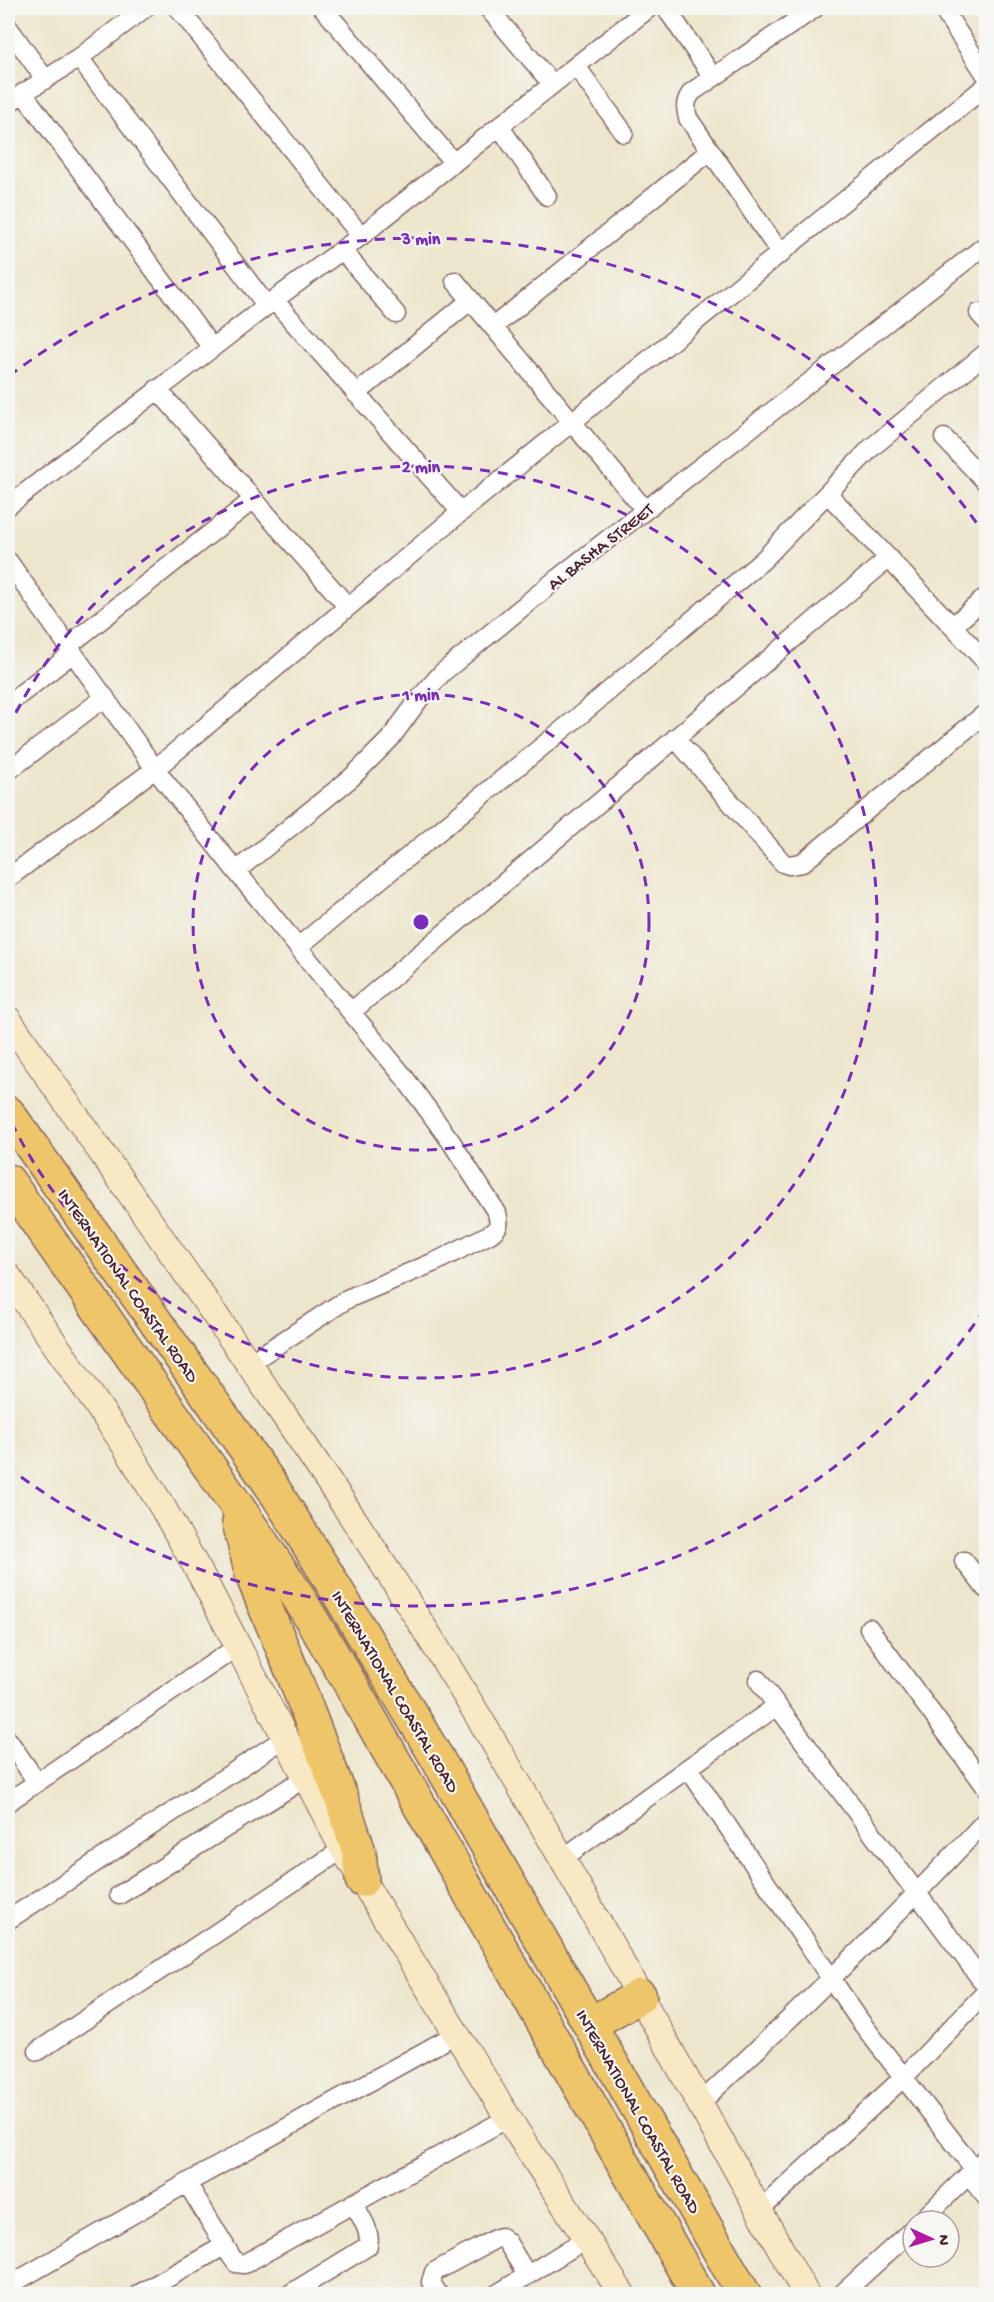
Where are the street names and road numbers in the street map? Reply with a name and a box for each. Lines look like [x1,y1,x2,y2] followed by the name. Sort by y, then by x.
[544,499,660,596] street label: AL BASHA STREET
[52,1185,202,1388] street label: INTERNATIONAL COASTAL ROAD
[325,1587,463,1797] street label: INTERNATIONAL COASTAL ROAD
[570,2007,704,2218] street label: INTERNATIONAL COASTAL ROAD

